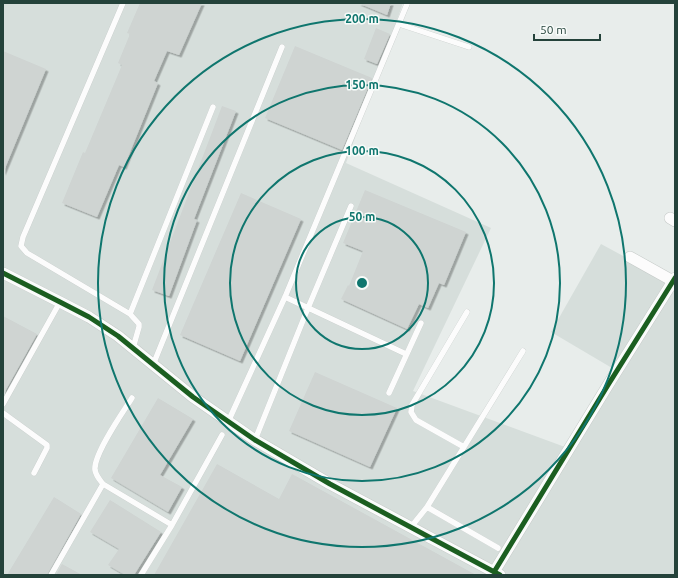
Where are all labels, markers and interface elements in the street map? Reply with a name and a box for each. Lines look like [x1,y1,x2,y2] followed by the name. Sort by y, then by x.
[345,12,379,25] text: 200 m
[534,16,600,42] scale bar
[540,23,567,36] text: 50 m
[345,78,379,91] text: 150 m
[345,144,379,157] text: 100 m
[349,210,375,223] text: 50 m
[355,276,369,290] centre of rings

